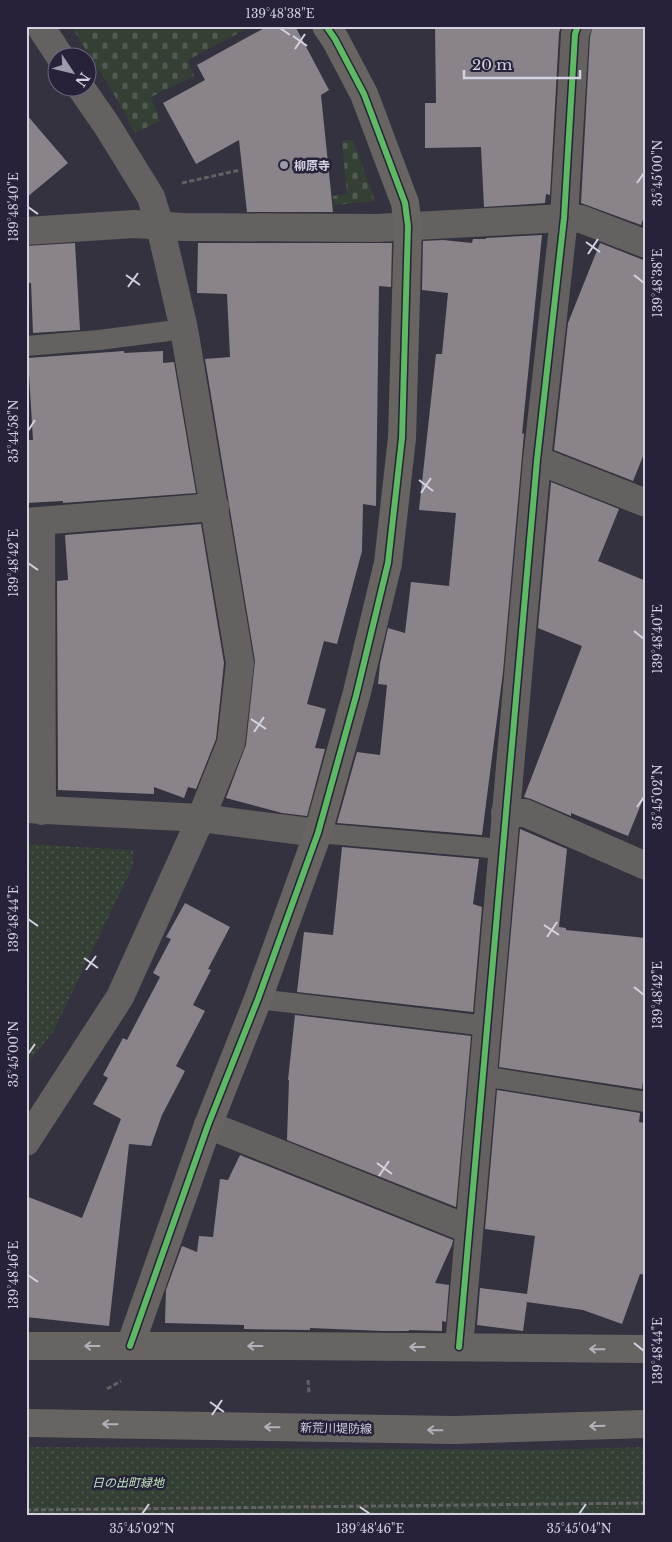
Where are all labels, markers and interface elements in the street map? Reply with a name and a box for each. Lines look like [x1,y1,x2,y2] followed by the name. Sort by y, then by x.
[246,6,315,21] text: 139°48'38"E
[48,48,98,98] north arrow
[464,48,581,80] scale bar
[472,55,512,74] text: 20 m
[71,69,94,90] text: N
[650,139,665,206] text: 35°45'00"N
[294,158,330,173] place label: 柳原寺
[278,159,290,171] marker: 柳原寺
[6,172,21,242] text: 139°48'40"E
[650,248,665,317] text: 139°48'38"E
[6,399,21,463] text: 35°44'58"N
[6,529,21,597] text: 139°48'42"E
[650,604,665,674] text: 139°48'40"E
[650,764,665,830] text: 35°45'02"N
[6,885,21,953] text: 139°48'44"E
[650,961,665,1029] text: 139°48'42"E
[6,1020,21,1087] text: 35°45'00"N
[6,1240,21,1309] text: 139°48'46"E
[650,1317,665,1385] text: 139°48'44"E
[84,1341,100,1351] one-way arrow
[247,1341,263,1351] one-way arrow
[409,1342,426,1352] one-way arrow
[589,1344,606,1354] one-way arrow
[102,1419,118,1429] one-way arrow
[300,1420,372,1436] street label: 新荒川堤防線
[589,1421,606,1431] one-way arrow
[264,1422,280,1432] one-way arrow
[427,1425,443,1434] one-way arrow
[92,1475,166,1490] park label: 日の出町緑地
[109,1521,175,1536] text: 35°45'02"N
[336,1521,405,1536] text: 139°48'46"E
[547,1521,612,1536] text: 35°45'04"N

